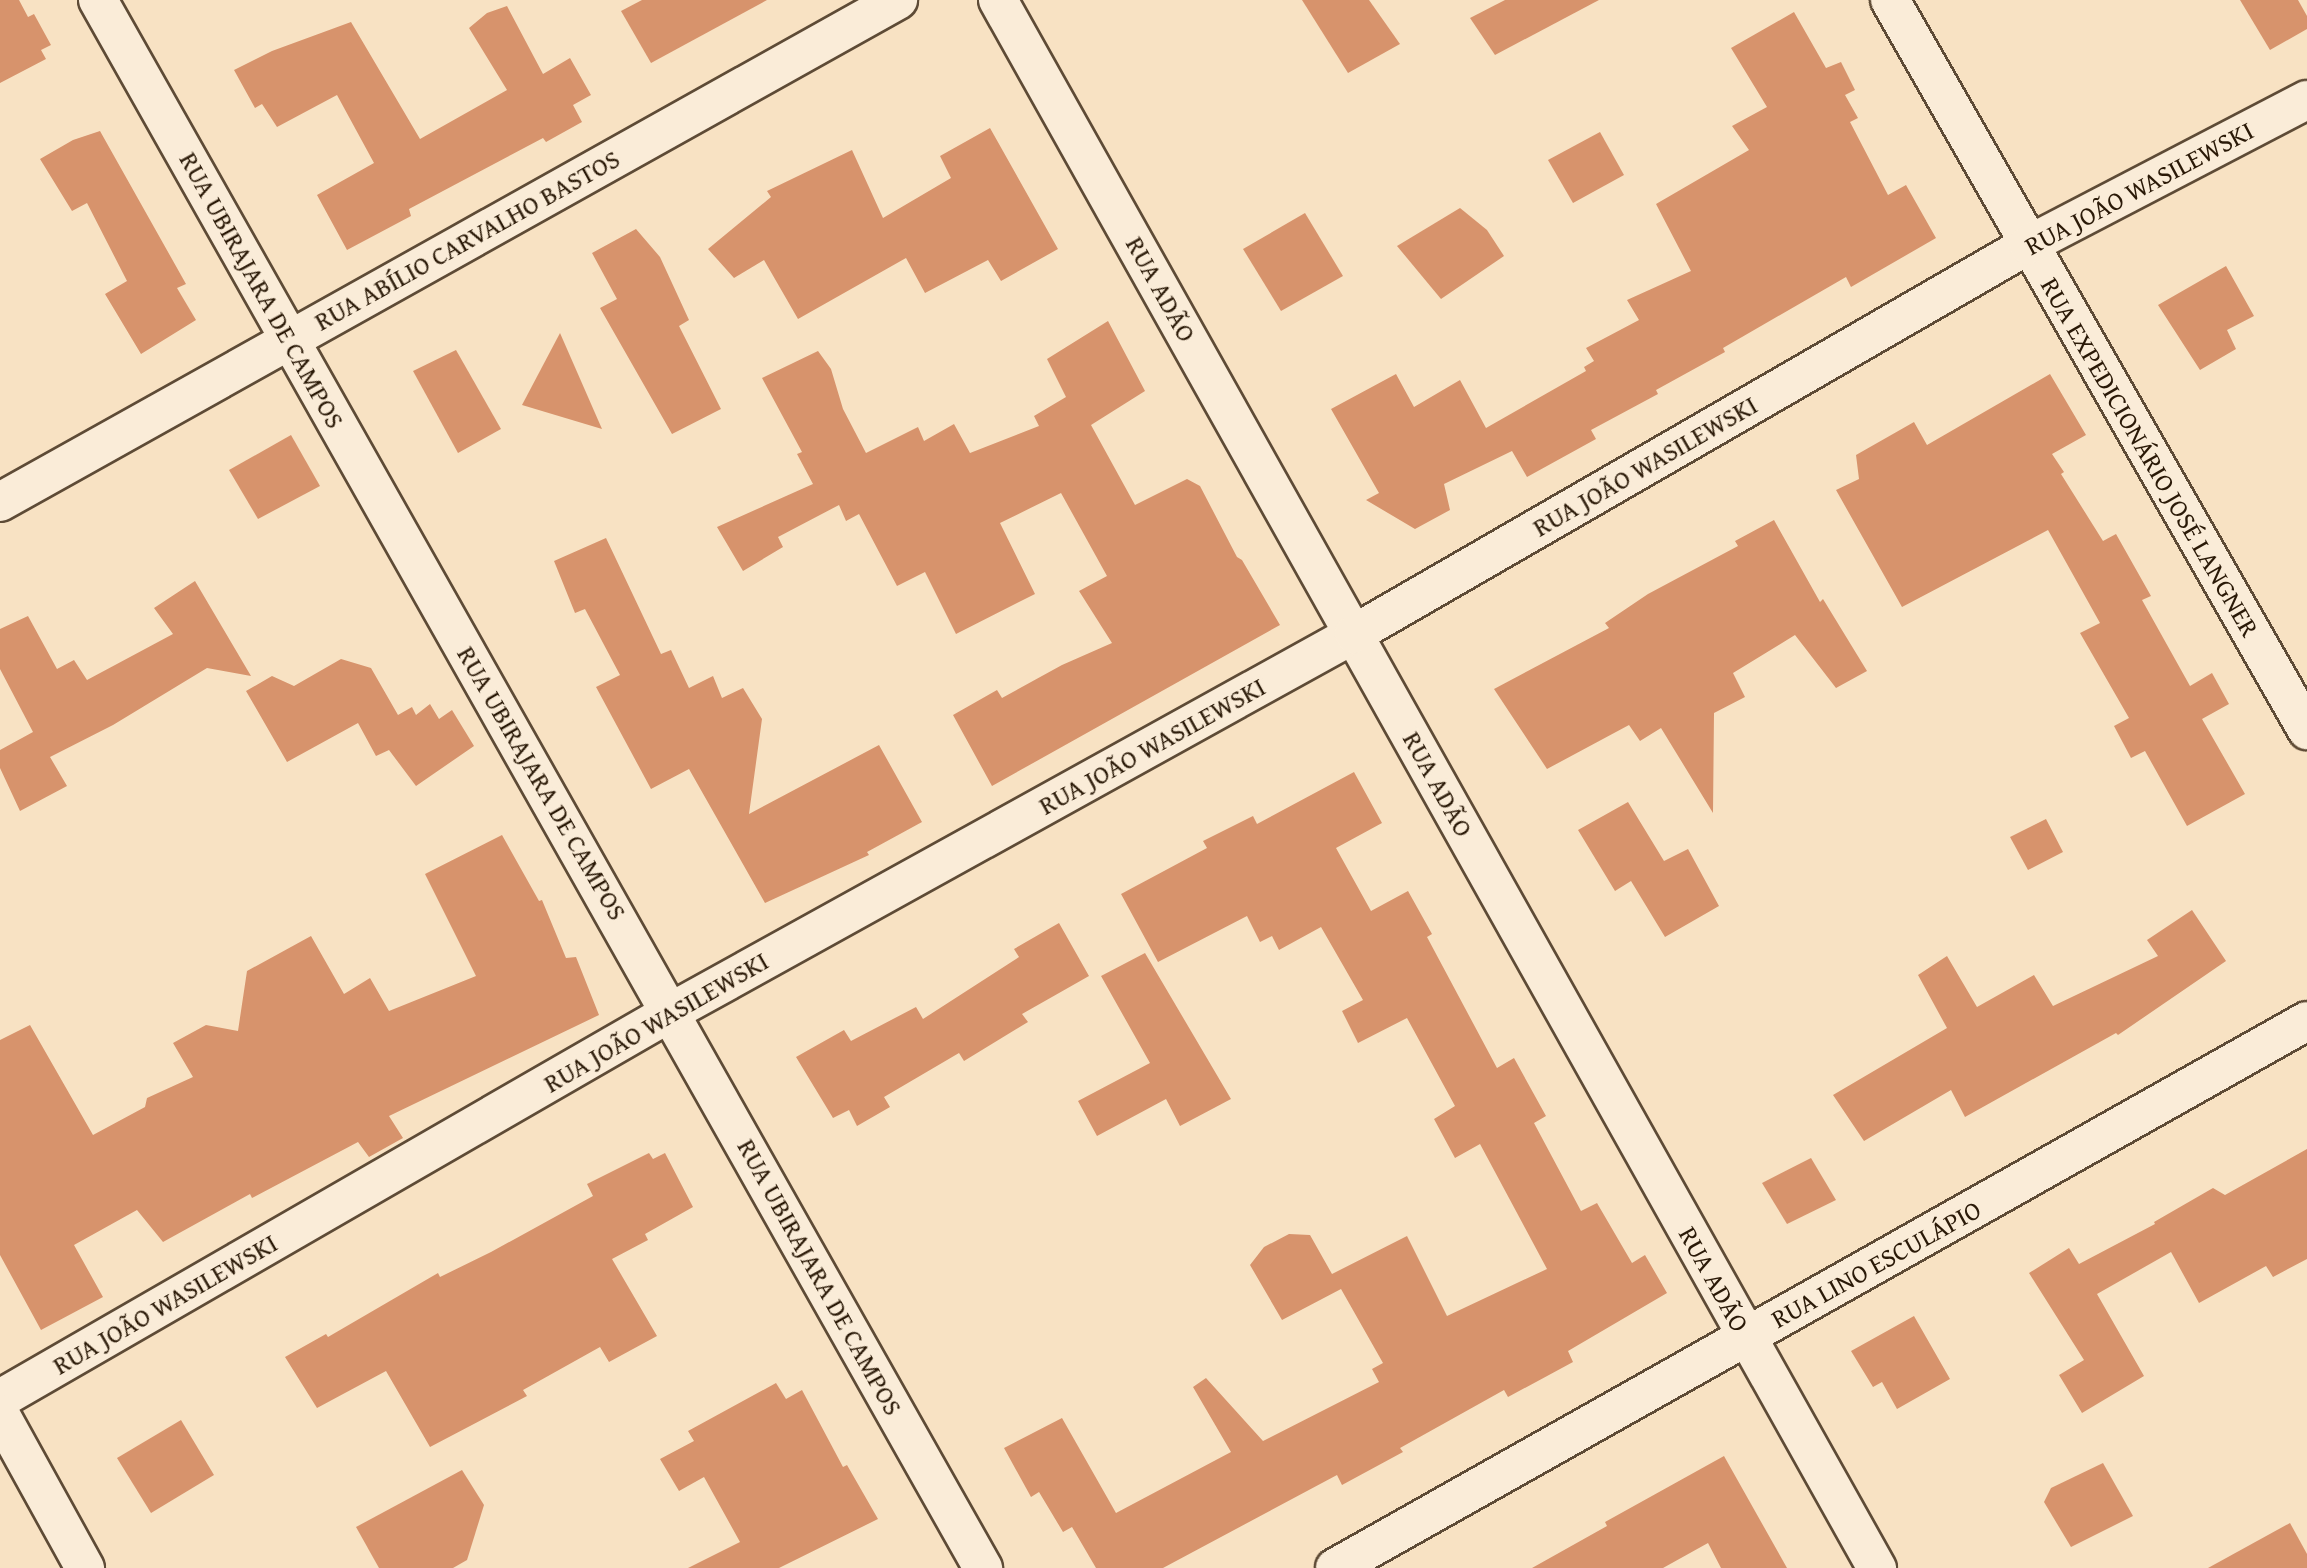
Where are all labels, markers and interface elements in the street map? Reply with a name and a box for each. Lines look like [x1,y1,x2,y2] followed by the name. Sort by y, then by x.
[2019,115,2259,261] street label: RUA JOÃO WASILEWSKI
[309,143,625,337] street label: RUA ABÍLIO CARVALHO BASTOS
[173,146,351,434] street label: RUA UBIRAJARA DE CAMPOS
[1119,231,1203,347] street label: RUA ADÃO
[2034,272,2266,642] street label: RUA EXPEDICIONÁRIO JOSÉ LANGNER
[1527,389,1763,543] street label: RUA JOÃO WASILEWSKI
[451,641,633,925] street label: RUA UBIRAJARA DE CAMPOS
[1033,671,1271,821] street label: RUA JOÃO WASILEWSKI
[1396,726,1480,842] street label: RUA ADÃO
[538,945,774,1099] street label: RUA JOÃO WASILEWSKI
[731,1133,909,1421] street label: RUA UBIRAJARA DE CAMPOS
[1766,1193,1986,1335] street label: RUA LINO ESCULÁPIO
[1672,1221,1756,1337] street label: RUA ADÃO
[47,1227,283,1381] street label: RUA JOÃO WASILEWSKI

